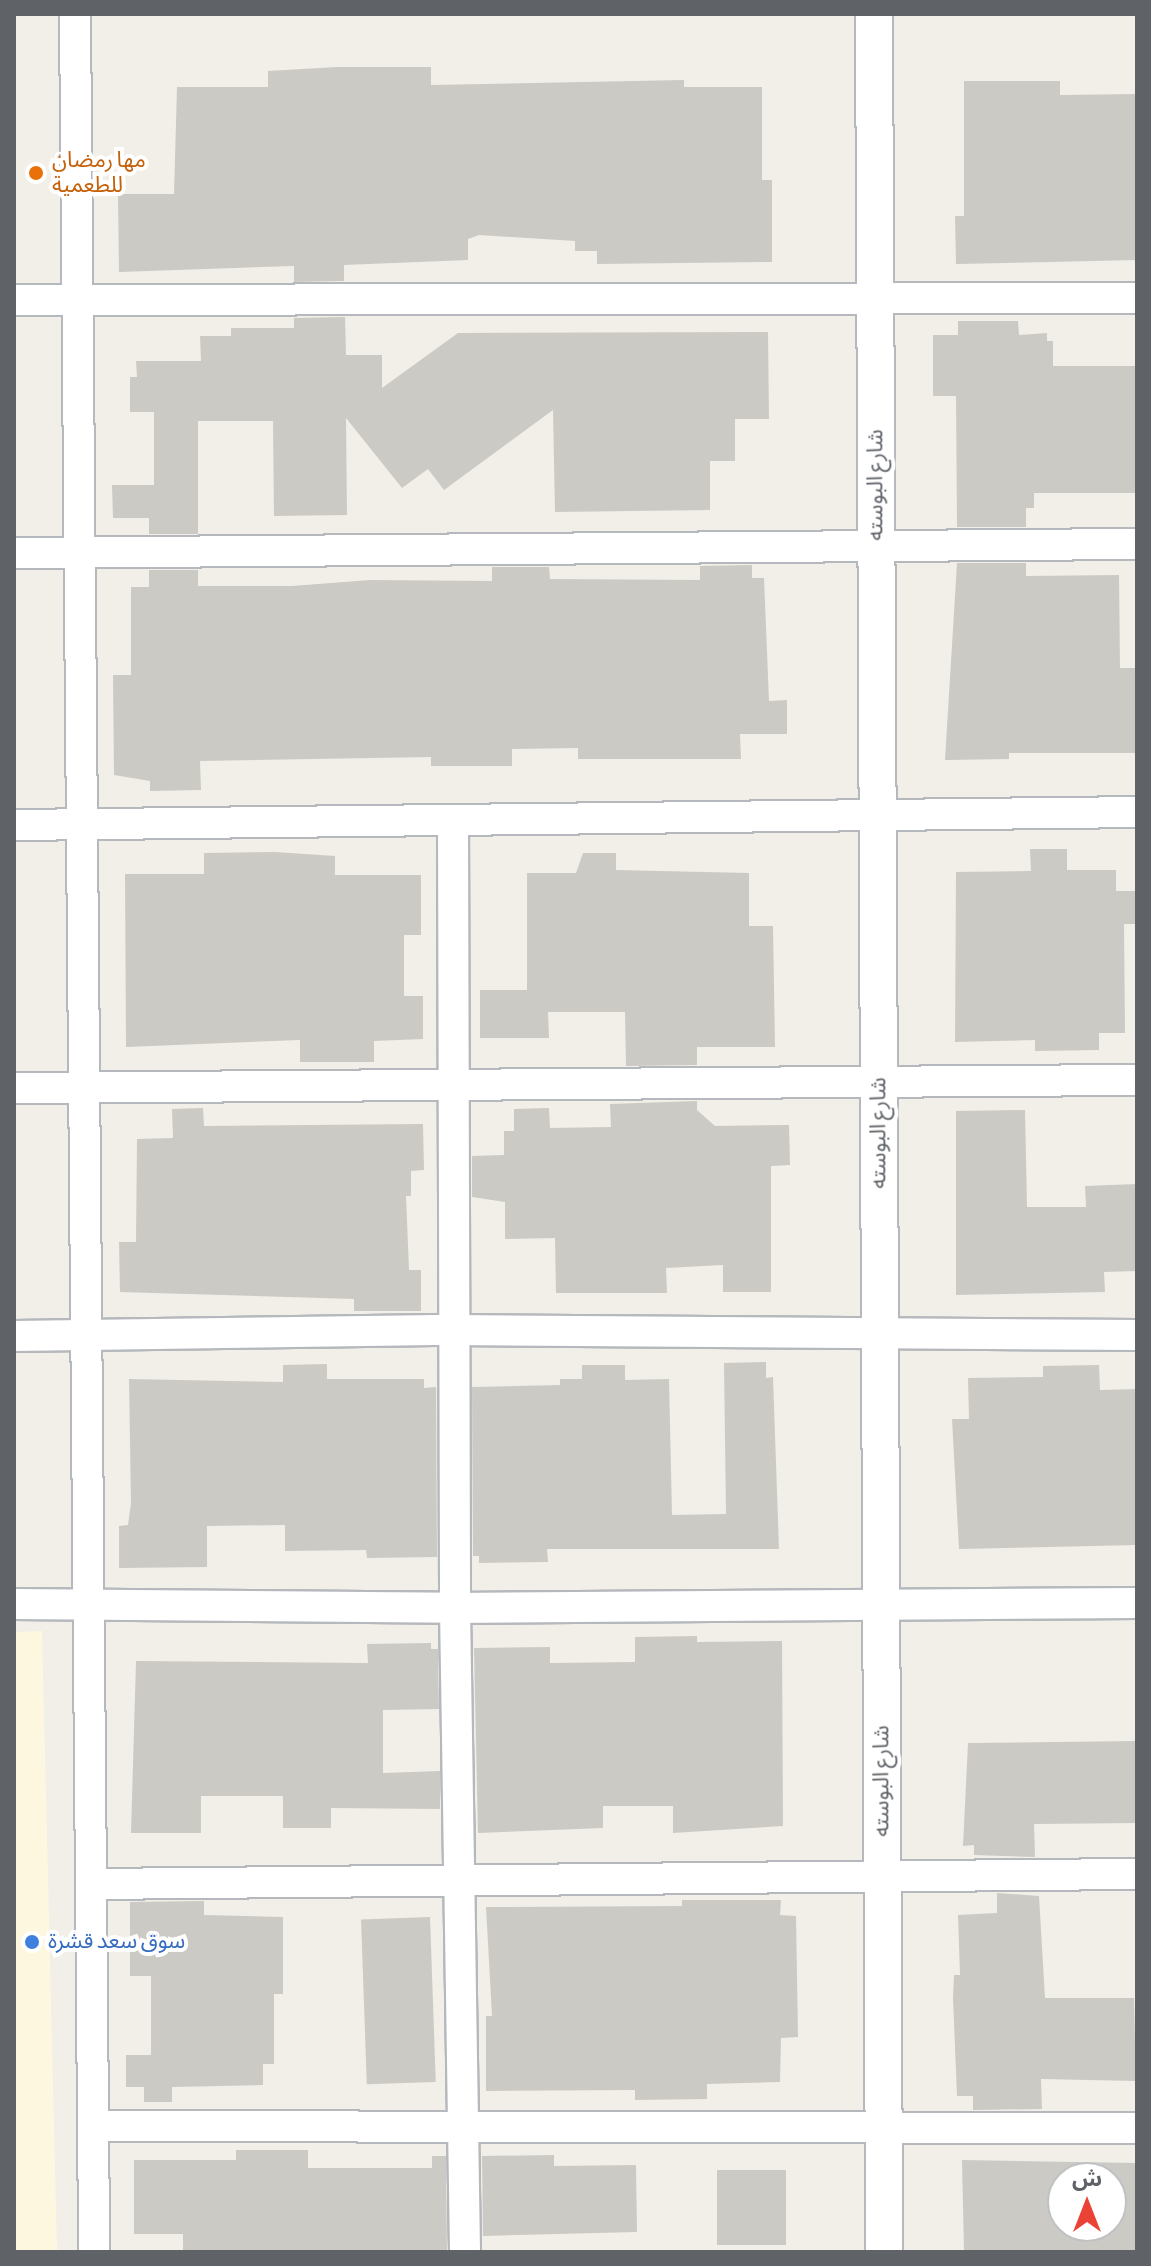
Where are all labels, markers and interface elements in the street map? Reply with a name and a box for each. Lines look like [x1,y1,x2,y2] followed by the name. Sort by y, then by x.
[52,147,146,198] place label: مها رمضان للطعمية
[27,164,45,182] marker: مها رمضان للطعمية
[863,429,889,541] street label: شارع البوسته
[866,1077,892,1189] street label: شارع البوسته
[869,1725,895,1837] street label: شارع البوسته
[48,1929,185,1955] place label: سوق سعد قشرة
[23,1933,41,1951] marker: سوق سعد قشرة
[1047,2162,1127,2242] north arrow
[1072,2166,1102,2193] text: ش

